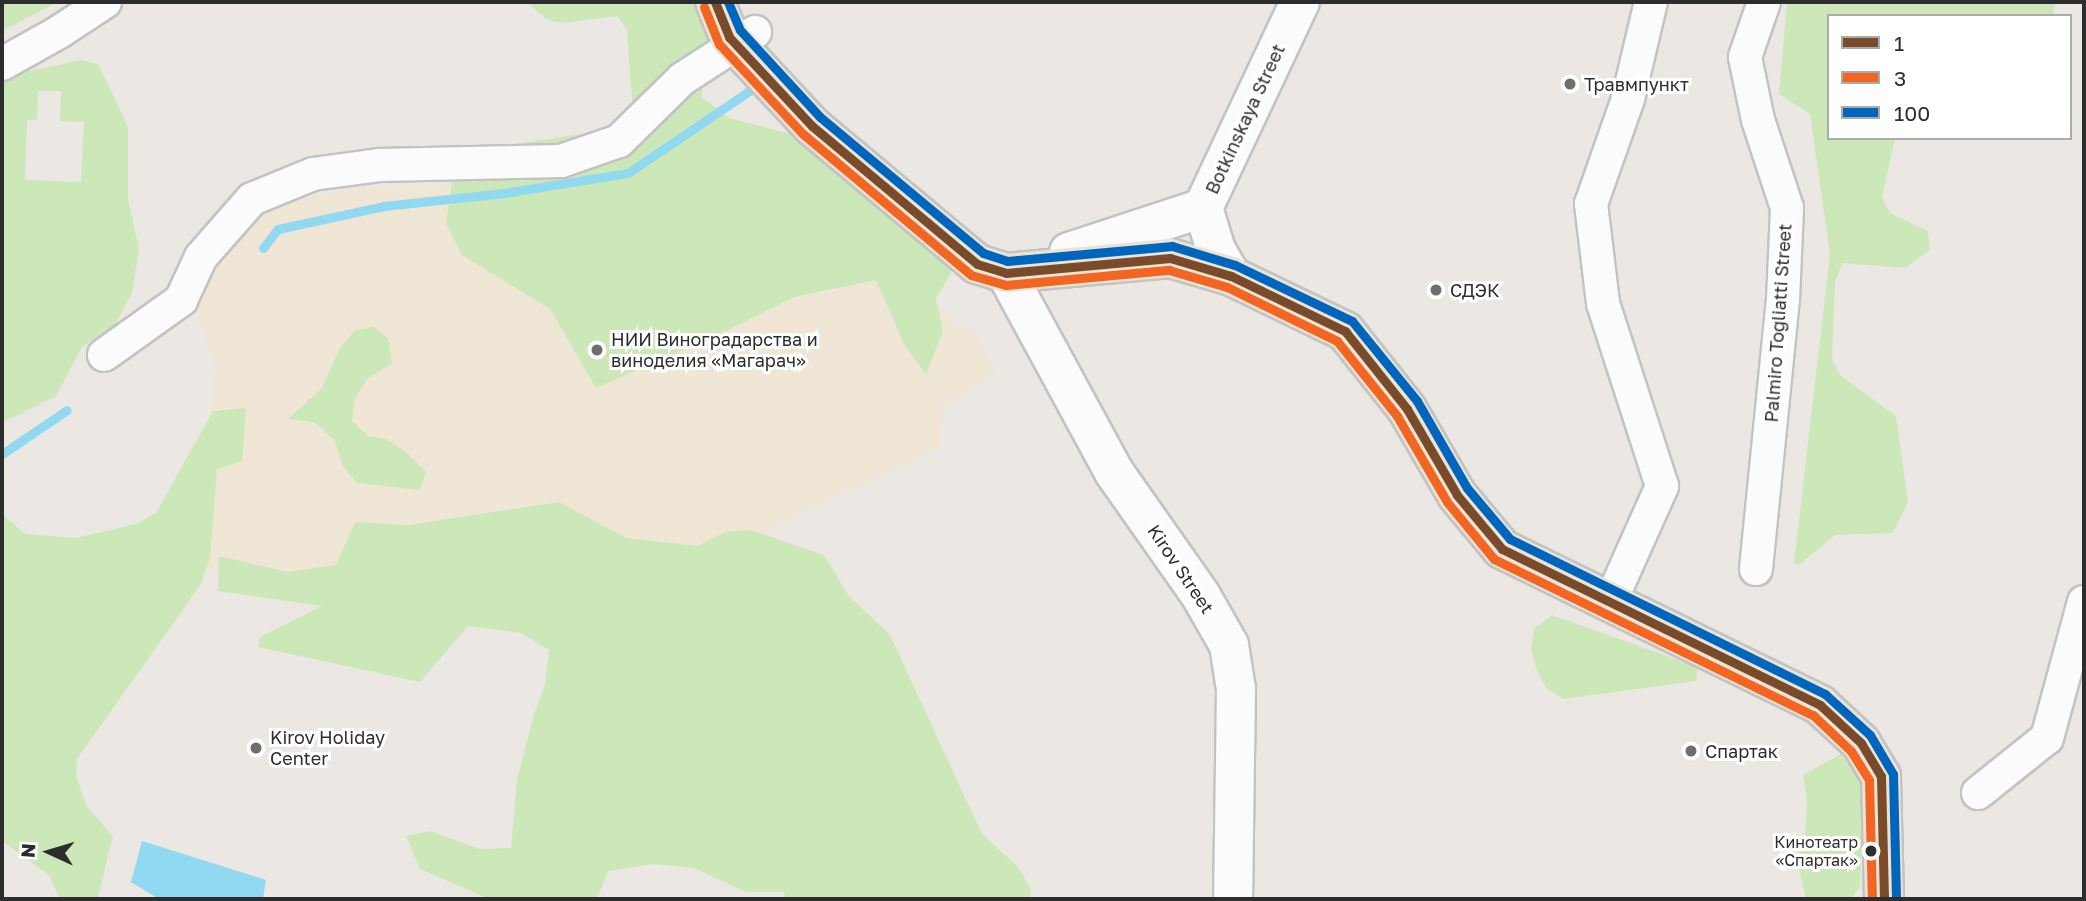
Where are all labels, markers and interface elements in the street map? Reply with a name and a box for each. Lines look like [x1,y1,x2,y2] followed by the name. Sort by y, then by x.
[1827,14,2072,140] legend
[1894,30,1904,56] text: 1
[1201,41,1289,197] street label: Botkinskaya Street
[1894,65,1906,91] text: 3
[1584,73,1689,95] place label: Травмпункт
[1562,76,1578,92] marker: Травмпункт
[1894,100,1930,126] text: 100
[1760,223,1796,423] street label: Palmiro Togliatti Street
[1450,279,1499,301] place label: СДЭК
[1428,282,1444,298] marker: СДЭК
[611,329,818,372] place label: НИИ Виноградарства и виноделия «Магарач»
[589,342,605,358] marker: НИИ Виноградарства и виноделия «Магарач»
[1143,521,1219,617] street label: Kirov Street
[270,727,385,770] place label: Kirov Holiday Center
[248,740,264,756] marker: Kirov Holiday Center
[1705,740,1778,762] place label: Спартак
[1683,743,1699,759] marker: Спартак
[14,817,84,887] north arrow
[1774,832,1858,870] place label: Кинотеатр «Спартак»
[16,842,40,859] text: N
[1864,844,1878,858] marker: Кинотеатр «Спартак»

